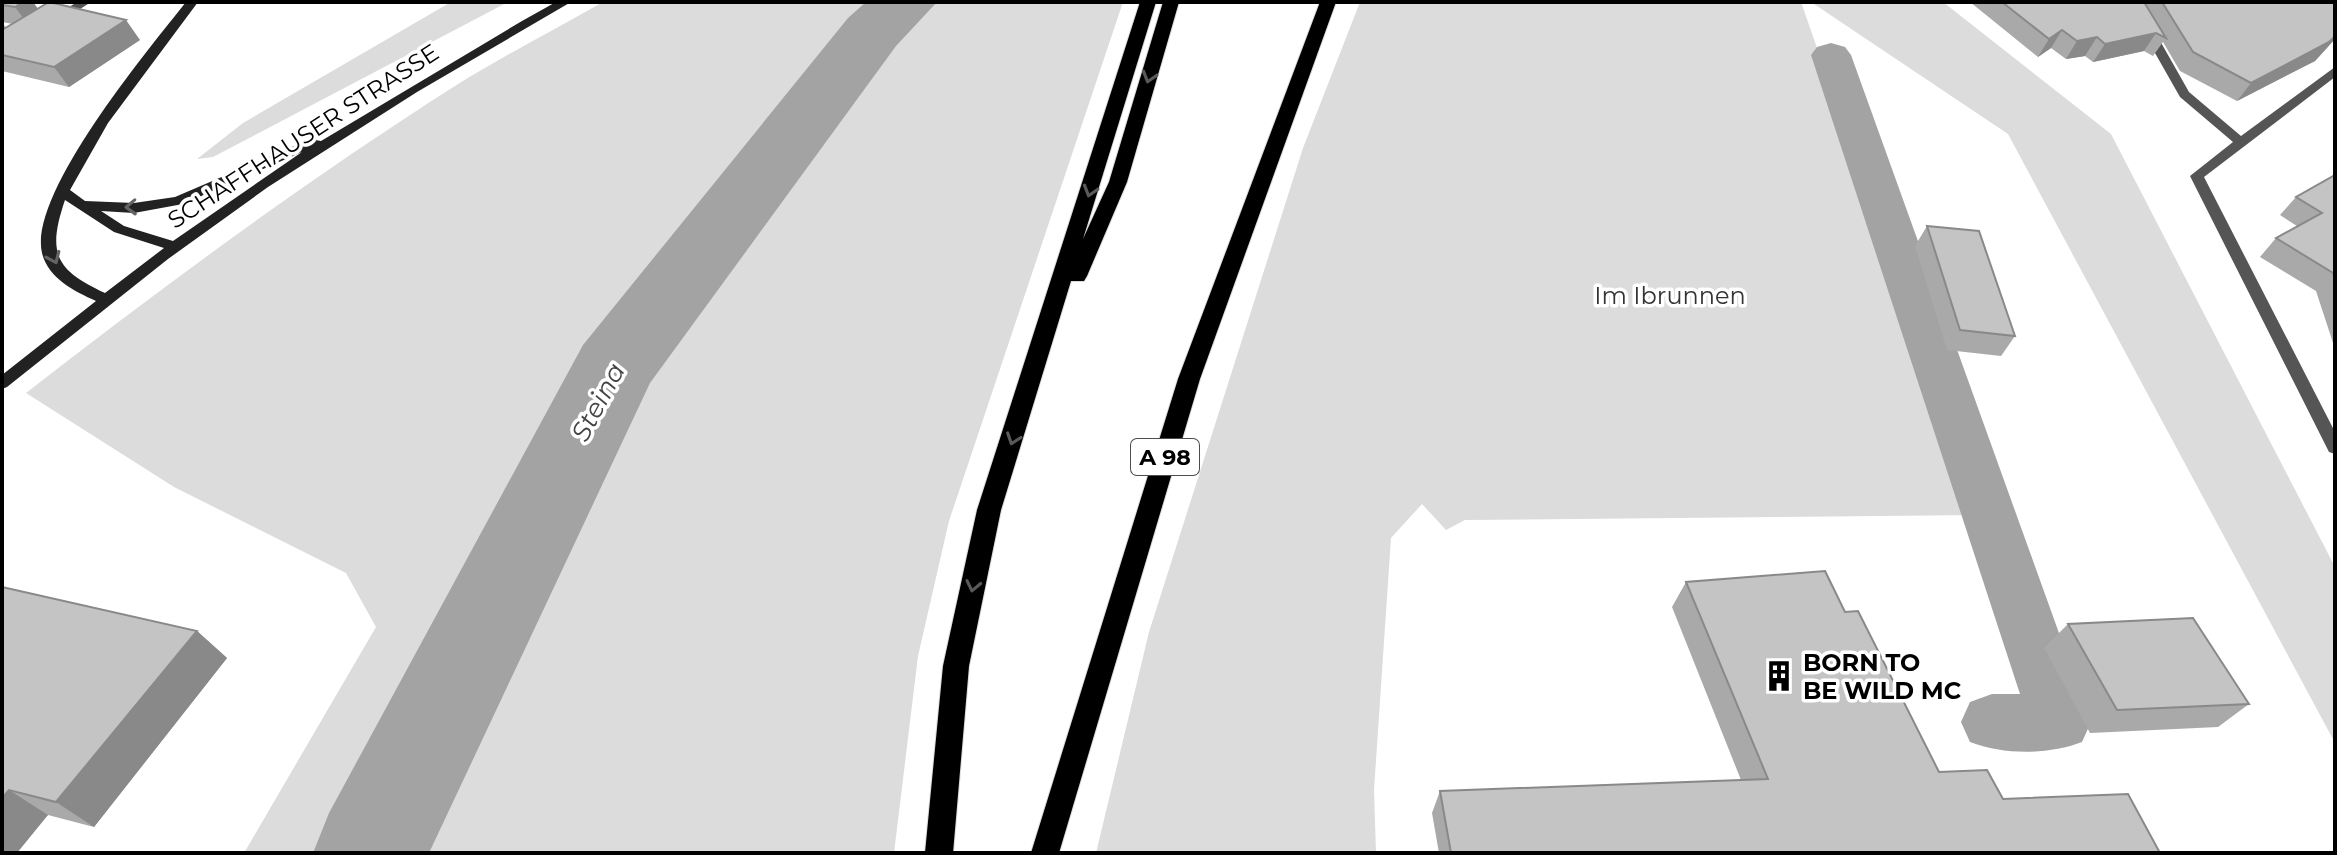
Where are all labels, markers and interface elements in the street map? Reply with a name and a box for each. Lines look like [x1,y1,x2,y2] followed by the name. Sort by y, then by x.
[162,37,444,235] street label: SCHAFFHAUSER STRASSE
[1142,69,1158,83] one-way arrow
[1083,183,1099,197] one-way arrow
[125,198,137,215] one-way arrow
[44,250,60,265] one-way arrow
[1594,281,1746,310] park label: Im Ibrunnen
[564,357,632,447] water label: Steina
[1006,431,1022,445] one-way arrow
[1131,439,1199,475] road number: A 98
[965,579,982,592] one-way arrow
[1803,648,1961,705] place label: BORN TO BE WILD MC
[1762,659,1796,693] building icon: BORN TO BE WILD MC

